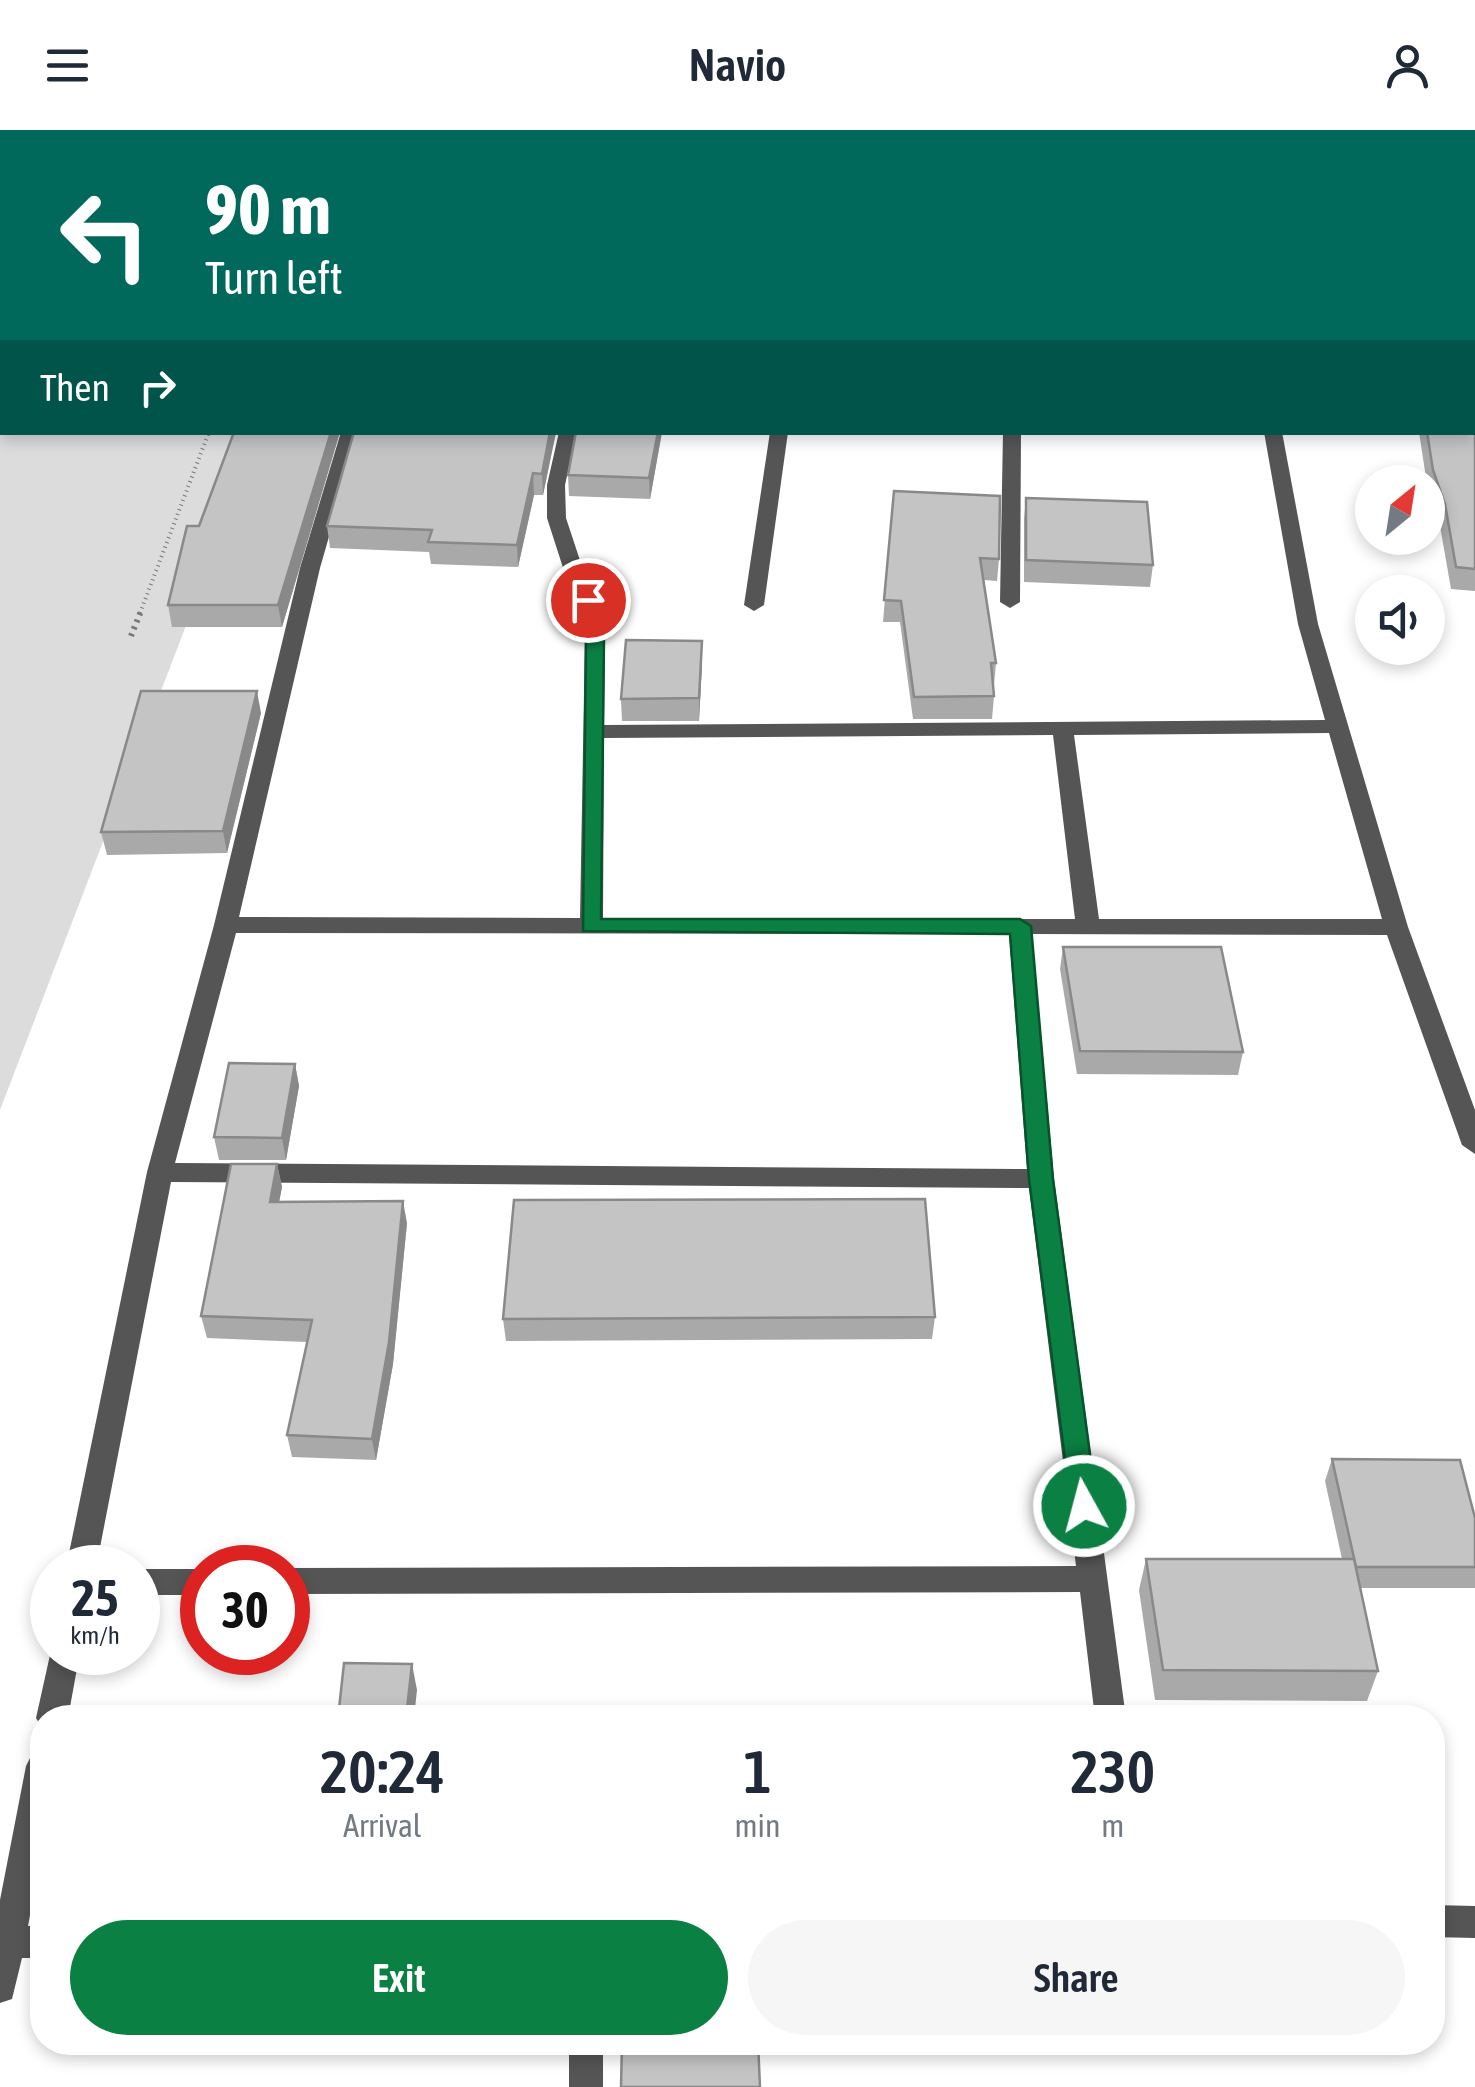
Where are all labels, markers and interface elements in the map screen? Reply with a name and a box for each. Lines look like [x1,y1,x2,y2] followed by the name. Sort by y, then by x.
[40,38,95,93] icon: menu
[1380,38,1435,93] icon: person
[689,39,786,91] text: Navio
[205,169,331,249] text: 90 m
[40,170,170,300] icon: left
[205,252,343,304] text: Turn left
[130,360,185,415] icon: right
[40,366,110,409] text: Then
[1355,465,1445,555] north arrow
[1355,465,1445,665] map controls
[546,558,631,643] pin
[561,573,616,628] icon: arrive
[1355,575,1445,665] button: sound
[1032,1454,1136,1558] position arrow
[180,1545,310,1675] speed limit sign: 30
[71,1569,118,1627] text: 25
[70,1621,120,1649] text: km/h
[320,1737,445,1806] text: 20:24
[743,1737,772,1806] text: 1
[1070,1737,1155,1806] text: 230
[343,1807,421,1844] text: Arrival
[735,1807,780,1844] text: min
[1101,1807,1124,1844] text: m
[70,1920,728,2035] button: Exit
[748,1920,1405,2035] button: Share

